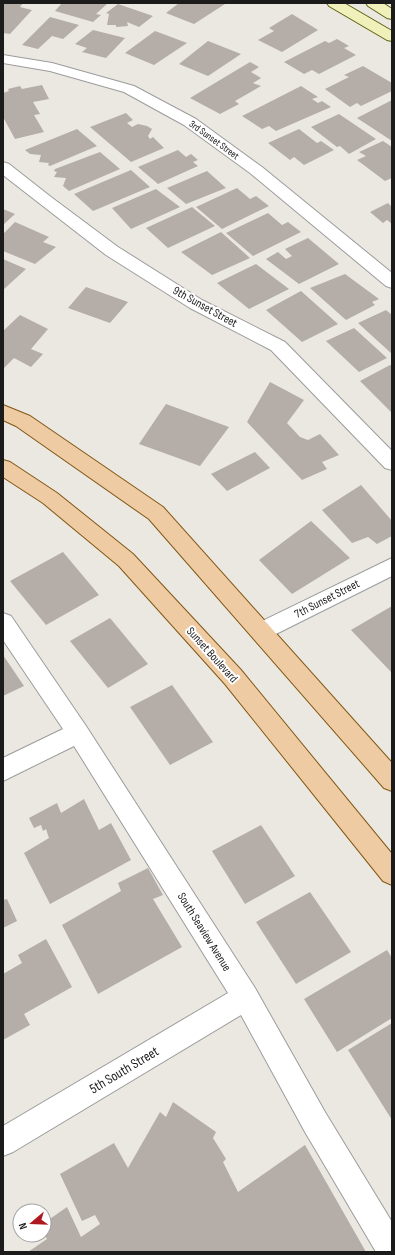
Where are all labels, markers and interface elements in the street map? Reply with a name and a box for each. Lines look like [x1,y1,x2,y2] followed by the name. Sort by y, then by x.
[187,118,241,162] street label: 3rd Sunset Street
[170,283,240,331] street label: 9th Sunset Street
[292,576,362,622] street label: 7th Sunset Street
[183,624,241,686] street label: Sunset Boulevard
[174,890,234,974] street label: South Seaview Avenue
[86,1043,162,1097] street label: 5th South Street
[12,1203,52,1243] north arrow
[16,1221,30,1231] text: N

